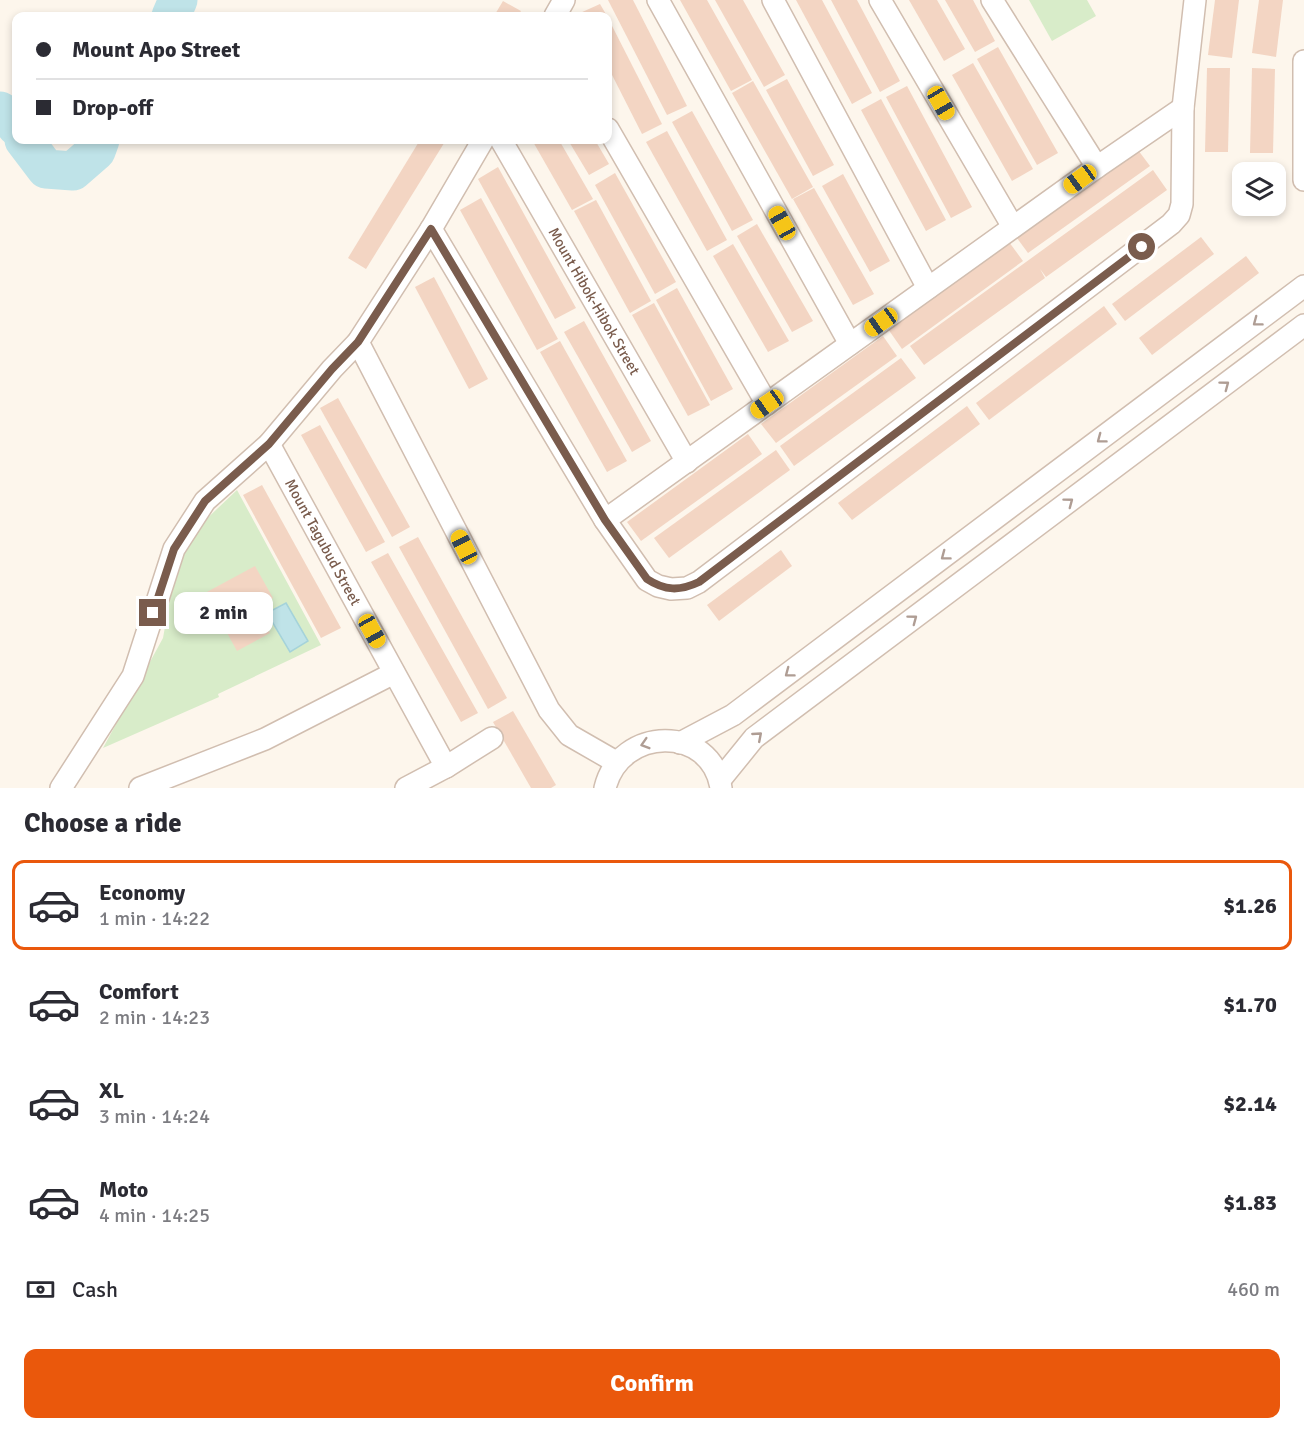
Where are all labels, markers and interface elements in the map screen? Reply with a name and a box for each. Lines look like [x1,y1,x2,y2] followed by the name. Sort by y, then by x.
[72,36,240,63] text: Mount Apo Street
[924,83,958,123] car
[72,94,153,121] text: Drop-off
[1060,161,1100,197] car
[1232,162,1286,216] map controls
[1232,162,1286,216] button: layers
[765,203,799,243] car
[544,224,644,378] street label: Mount Hibok-Hibok Street
[1128,233,1155,260] route start
[861,304,901,340] car
[1253,314,1264,325] one-way arrow
[1219,381,1230,392] one-way arrow
[747,386,787,422] car
[1097,431,1108,442] one-way arrow
[281,476,365,609] street label: Mount Tagubud Street
[1063,498,1074,509] one-way arrow
[448,527,480,567] car
[941,548,952,559] one-way arrow
[174,592,273,634] callout: 2 min
[139,599,166,626] route end
[199,600,248,625] text: 2 min
[355,611,389,651] car
[907,615,918,626] one-way arrow
[785,665,796,676] one-way arrow
[751,732,762,743] one-way arrow
[640,737,651,749] one-way arrow
[24,807,182,840] text: Choose a ride
[27,878,81,932] icon: car
[99,879,185,906] text: Economy
[1223,892,1277,919] text: $1.26
[99,906,210,931] text: 1 min · 14:22
[27,977,81,1031] icon: car
[99,978,179,1005] text: Comfort
[1223,991,1277,1018] text: $1.70
[99,1005,210,1030] text: 2 min · 14:23
[27,1076,81,1130] icon: car
[99,1077,124,1104] text: XL
[1223,1090,1277,1117] text: $2.14
[99,1104,210,1129] text: 3 min · 14:24
[27,1175,81,1229] icon: car
[99,1176,148,1203] text: Moto
[1223,1189,1277,1216] text: $1.83
[99,1203,210,1228] text: 4 min · 14:25
[24,1273,57,1306] icon: cash
[72,1276,118,1303] text: Cash
[1227,1277,1280,1302] text: 460 m
[24,1349,1280,1418] button: Confirm

